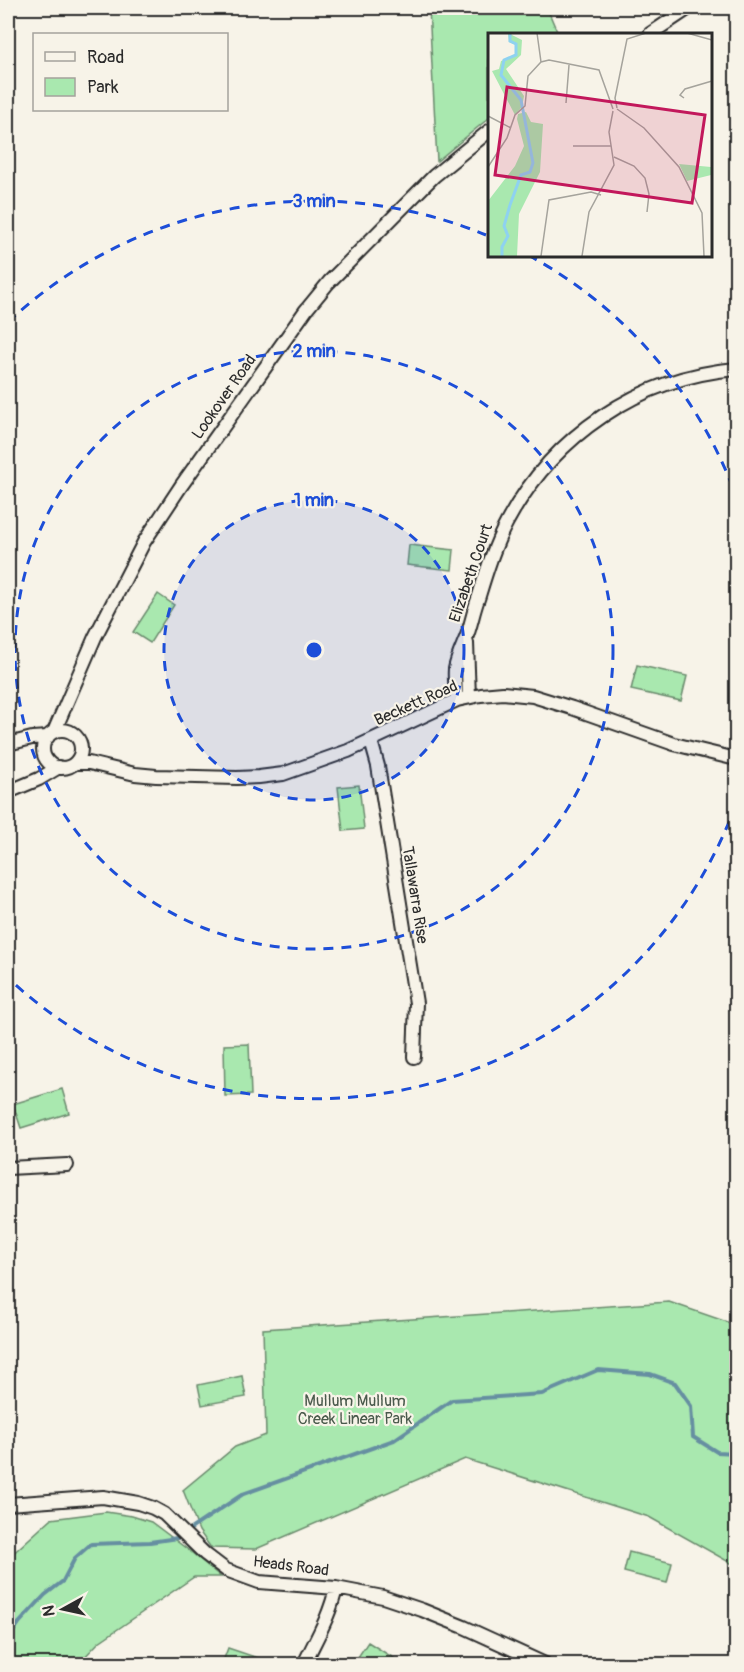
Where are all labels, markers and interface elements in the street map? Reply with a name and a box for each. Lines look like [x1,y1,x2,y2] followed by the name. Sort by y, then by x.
[33,33,228,111] legend
[488,33,711,256] inset map
[87,46,124,69] text: Road
[87,76,119,99] text: Park
[292,190,336,213] text: 3 min
[292,340,336,363] text: 2 min
[187,351,261,443] street label: Lookover Road
[294,489,334,512] text: 1 min
[445,521,497,625] street label: Elizabeth Court
[304,640,324,660] centre of rings
[371,676,461,730] street label: Beckett Road
[397,845,433,945] street label: Tallawarra Rise
[298,1391,413,1429] park label: Mullum Mullum Creek Linear Park
[252,1551,330,1581] street label: Heads Road
[33,1579,93,1639] north arrow
[38,1604,60,1618] text: N

